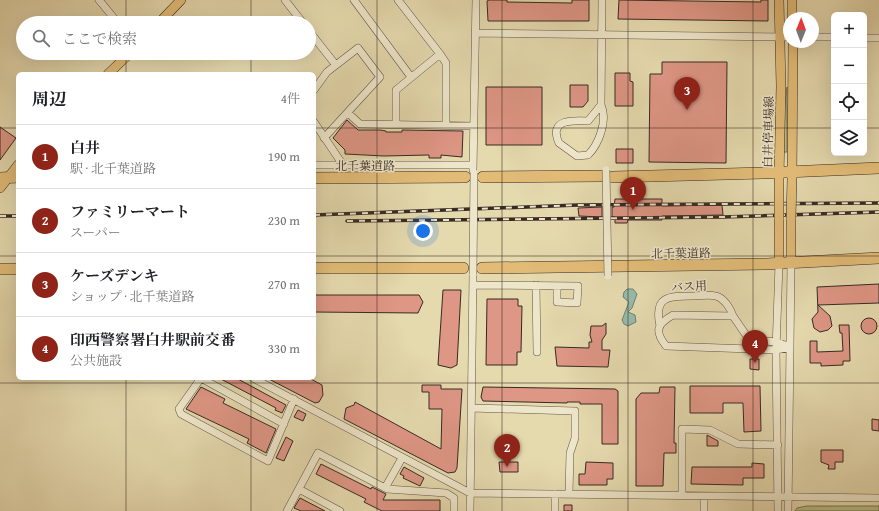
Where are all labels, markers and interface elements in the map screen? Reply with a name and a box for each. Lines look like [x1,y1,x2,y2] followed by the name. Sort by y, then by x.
[783,12,819,48] north arrow
[831,12,867,156] map controls
[831,12,867,48] button: +
[16,16,316,60] search box
[30,27,52,49] icon: search
[62,28,137,49] text: ここで検索
[831,48,867,84] button: −
[674,77,700,110] pin: 3
[831,84,867,120] button: locate
[32,86,66,111] text: 周辺
[281,89,300,108] text: 4件
[759,96,777,168] street label: 白井停車場線
[831,120,867,156] button: layers
[70,137,100,158] text: 白井
[42,147,48,166] text: 1
[268,147,300,166] text: 190 m
[335,157,395,174] street label: 北千葉道路
[70,159,156,178] text: 駅 · 北千葉道路
[620,177,646,210] pin: 1
[70,201,190,222] text: ファミリーマート
[42,211,48,230] text: 2
[268,211,300,230] text: 230 m
[413,221,433,241] your location
[70,223,121,242] text: スーパー
[651,244,711,262] street label: 北千葉道路
[70,265,159,286] text: ケーズデンキ
[42,275,48,294] text: 3
[268,275,300,294] text: 270 m
[671,277,707,295] street label: バス用
[70,287,195,306] text: ショップ · 北千葉道路
[70,329,235,350] text: 印西警察署白井駅前交番
[742,330,768,363] pin: 4
[42,339,48,358] text: 4
[268,339,300,358] text: 330 m
[70,351,122,370] text: 公共施設
[494,434,520,467] pin: 2

